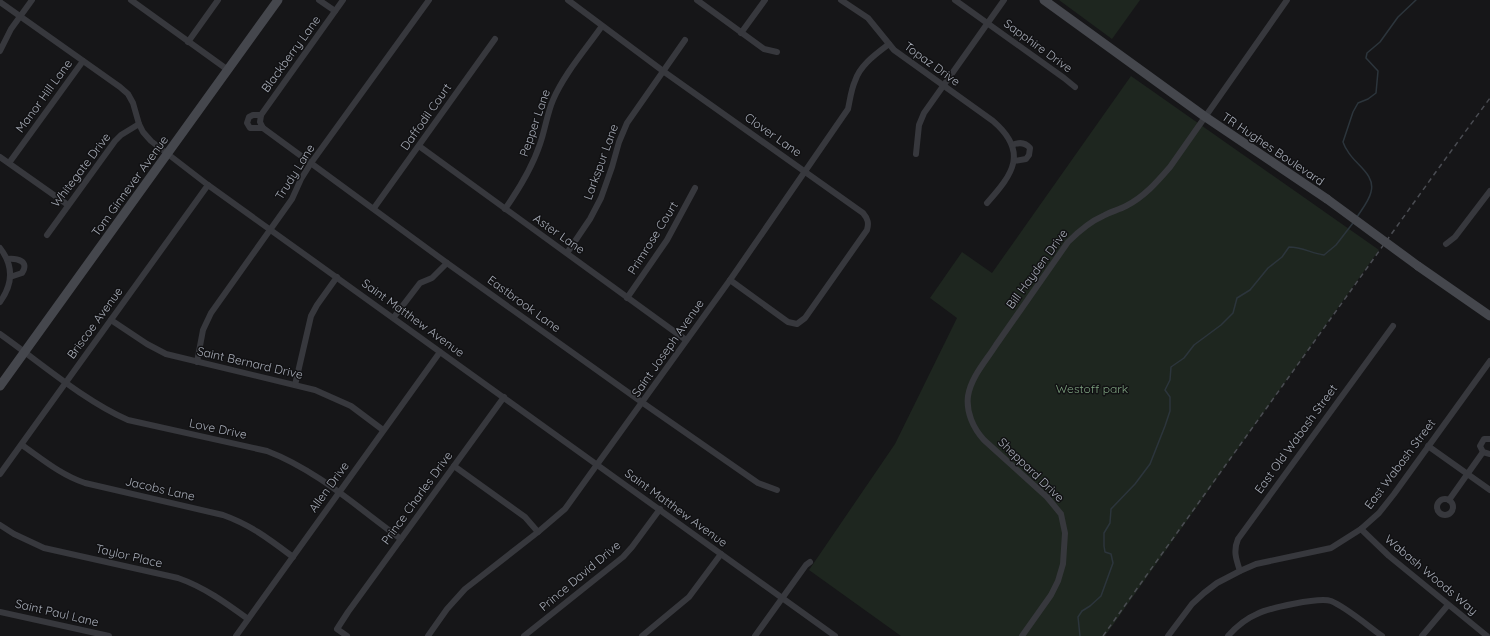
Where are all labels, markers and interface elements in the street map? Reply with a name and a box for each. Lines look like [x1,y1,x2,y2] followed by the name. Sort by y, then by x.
[258,12,324,95] street label: Blackberry Lane
[1001,16,1076,76] street label: Sapphire Drive
[901,38,963,89] street label: Topaz Drive
[12,56,75,135] street label: Manor Hill Lane
[397,80,454,153] street label: Daffodil Court
[516,87,553,159] street label: Pepper Lane
[1219,109,1327,188] street label: TR Hughes Boulevard
[742,110,805,160] street label: Clover Lane
[580,122,621,202] street label: Larkspur Lane
[48,129,114,210] street label: Whitegate Drive
[88,132,171,239] street label: Tom Ginnever Avenue
[272,141,318,202] street label: Trudy Lane
[624,198,681,277] street label: Primrose Court
[531,210,588,257] street label: Aster Lane
[1003,226,1071,312] street label: Bill Hayden Drive
[485,272,564,335] street label: Eastbrook Lane
[359,275,468,360] street label: Saint Matthew Avenue
[63,284,126,362] street label: Briscoe Avenue
[628,296,707,399] street label: Saint Joseph Avenue
[196,343,305,382] street label: Saint Bernard Drive
[1056,381,1128,396] park label: Westoff park
[1251,381,1340,496] street label: East Old Wabash Street
[188,415,249,442] street label: Love Drive
[1361,416,1438,512] street label: East Wabash Street
[995,434,1068,505] street label: Sheppard Drive
[378,448,455,547] street label: Prince Charles Drive
[305,458,352,515] street label: Allen Drive
[622,465,731,550] street label: Saint Matthew Avenue
[124,473,197,504] street label: Jacobs Lane
[1382,531,1481,618] street label: Wabash Woods Way
[536,537,624,614] street label: Prince David Drive
[94,541,164,571] street label: Taylor Place
[14,596,101,629] street label: Saint Paul Lane

